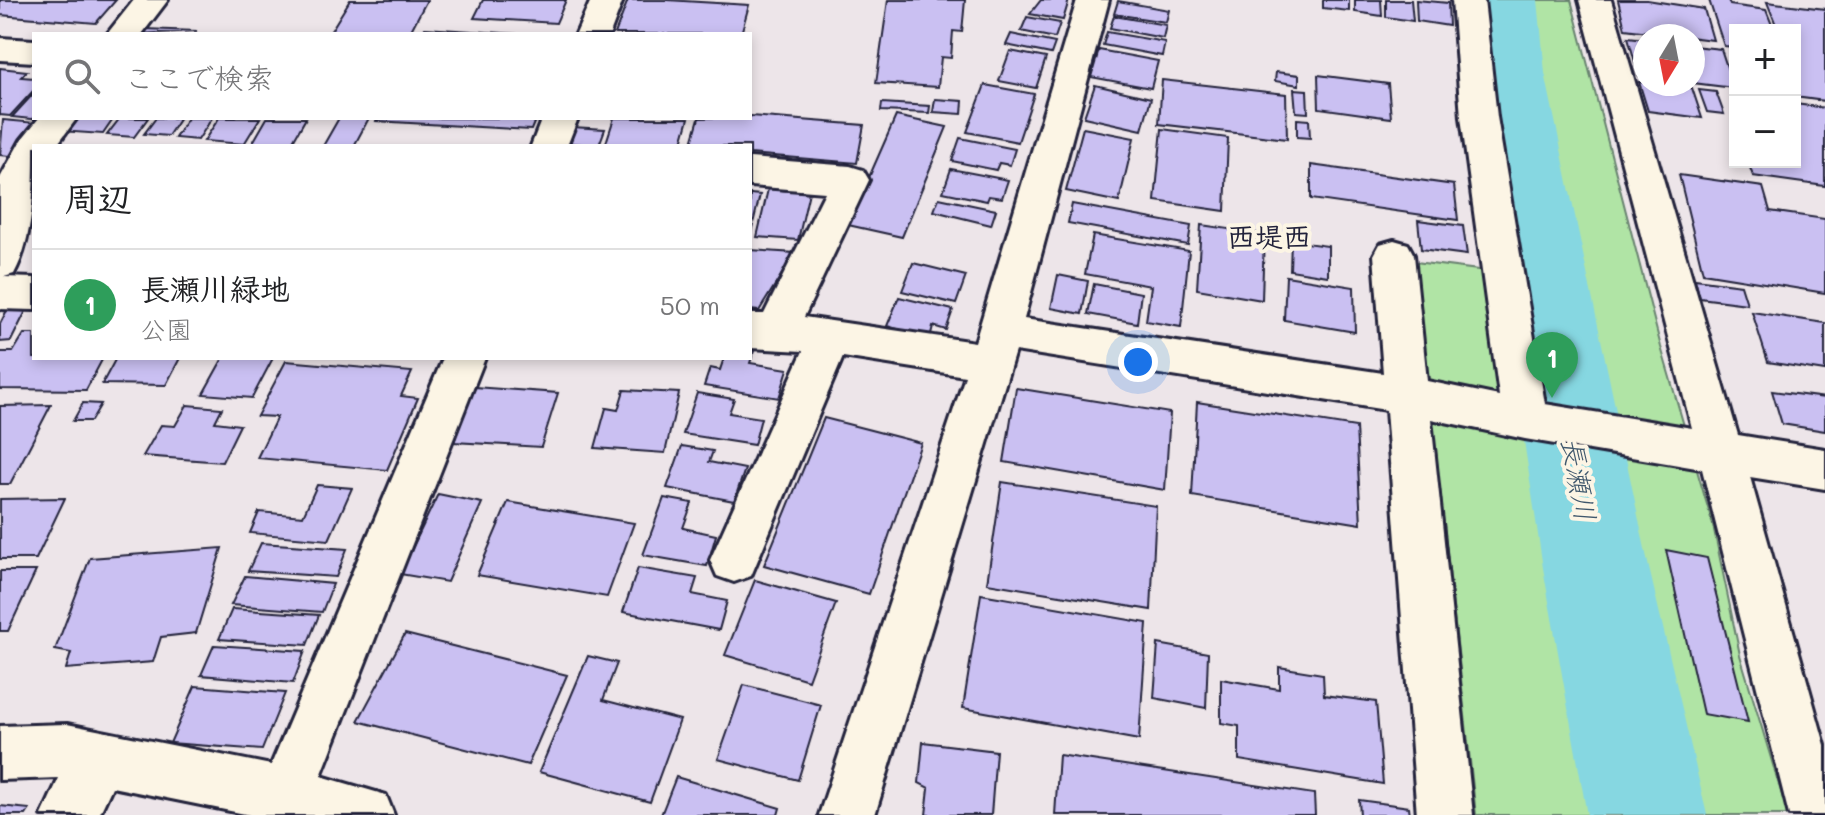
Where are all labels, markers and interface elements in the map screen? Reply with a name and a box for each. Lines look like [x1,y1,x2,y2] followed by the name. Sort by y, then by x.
[1633,24,1705,96] north arrow
[1729,24,1801,168] map controls
[1729,24,1801,96] button: +
[32,32,752,120] search box
[60,54,104,98] icon: search
[124,57,274,97] text: ここで検索
[1729,96,1801,168] button: −
[64,175,132,220] text: 周辺
[1227,218,1311,254] district label: 西堤西
[140,268,290,308] text: 長瀬川緑地
[84,288,96,322] text: 1
[660,288,720,322] text: 50 m
[140,312,192,346] text: 公園
[1526,332,1578,398] pin: 1
[1118,342,1158,382] your location
[1555,435,1605,523] water label: 長瀬川

